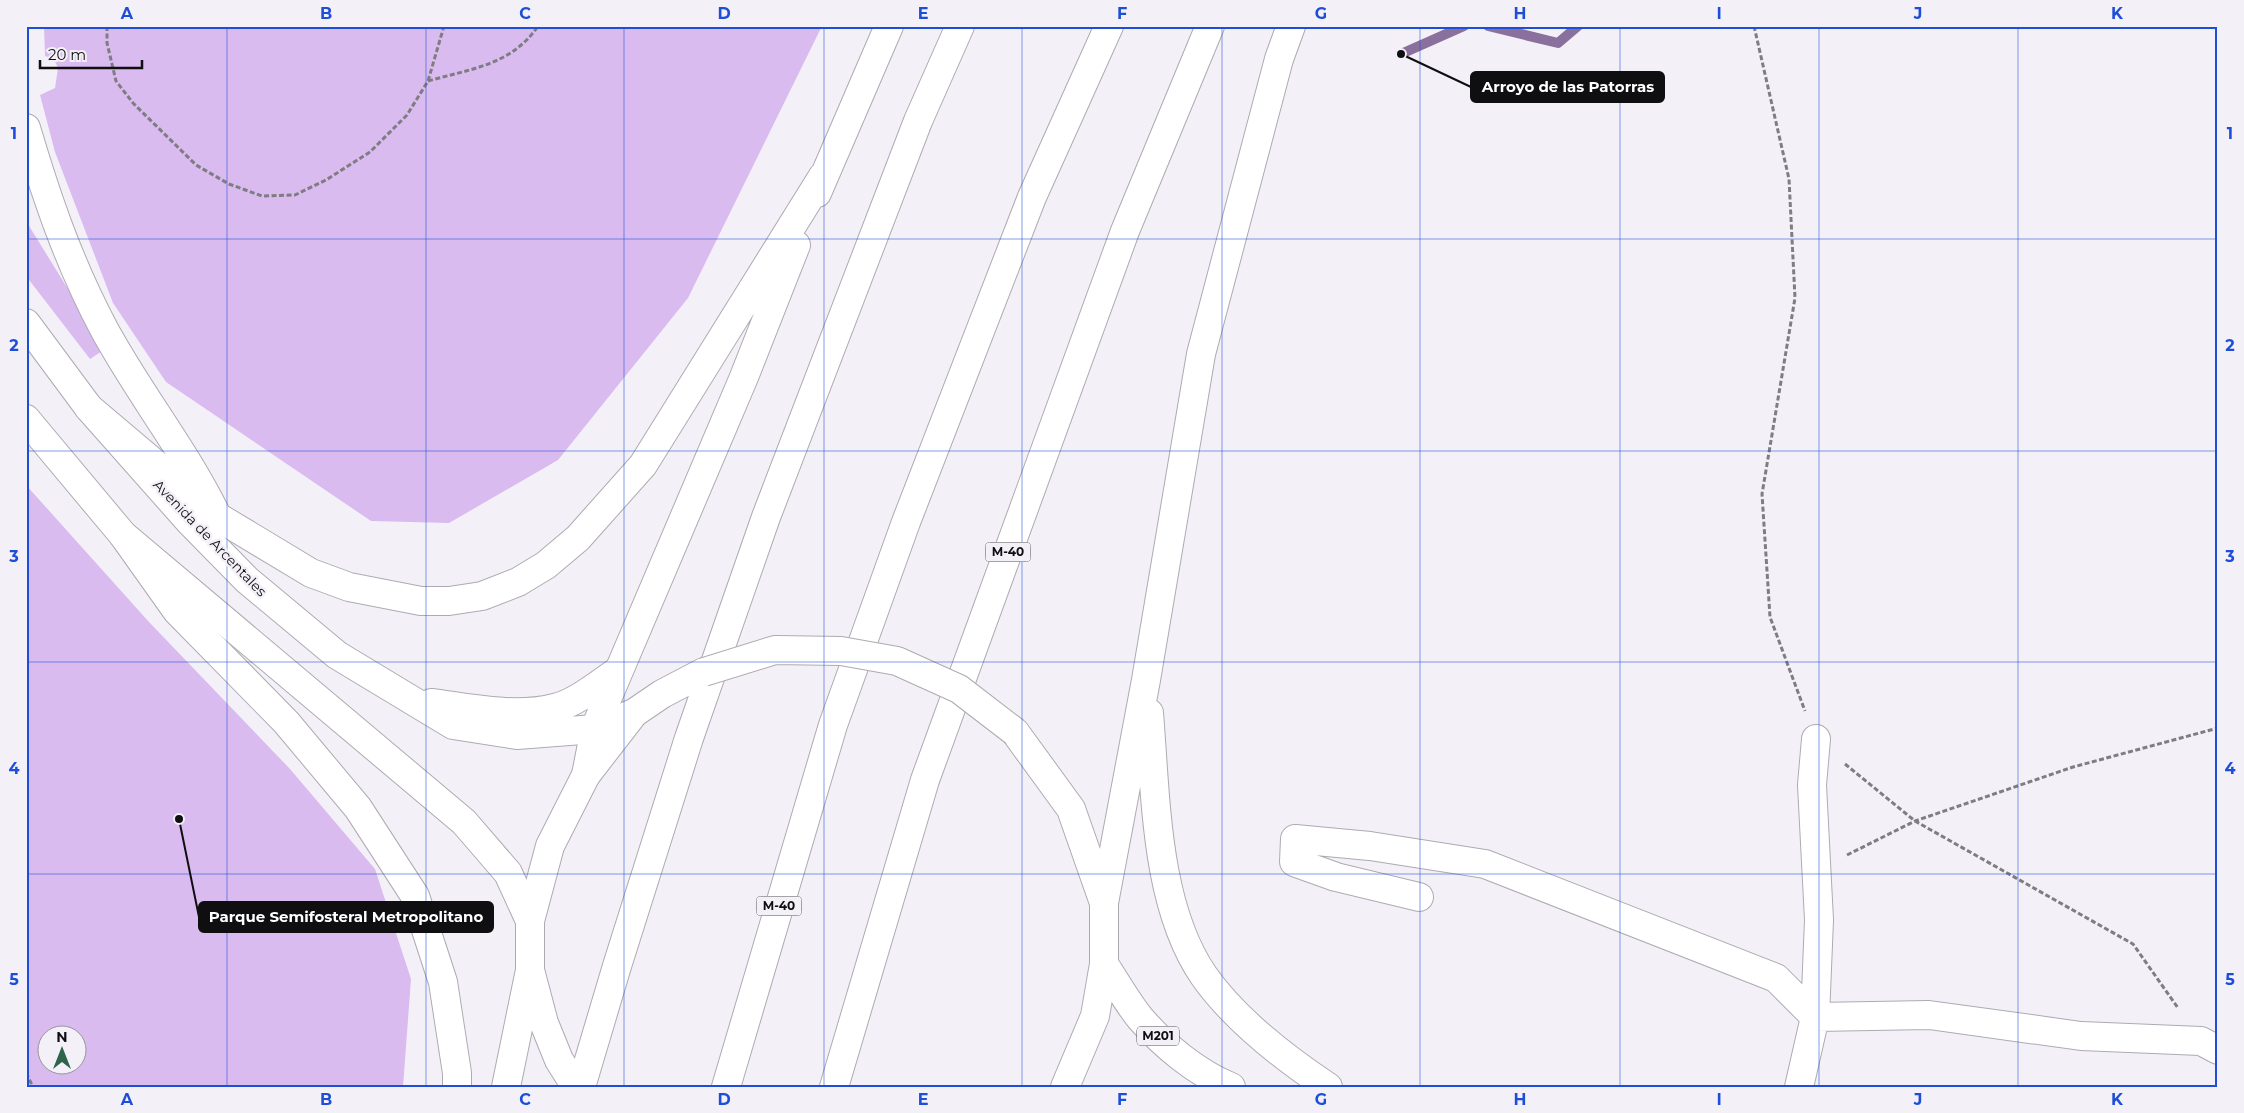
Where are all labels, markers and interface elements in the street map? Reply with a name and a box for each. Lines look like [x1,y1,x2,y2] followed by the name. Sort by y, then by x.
[120,4,134,23] text: A
[320,4,332,23] text: B
[519,4,531,23] text: C
[717,4,731,23] text: D
[918,4,928,23] text: E
[1117,4,1127,23] text: F
[1315,4,1327,23] text: G
[1514,4,1526,23] text: H
[1716,4,1722,23] text: I
[1913,4,1922,23] text: J
[2111,4,2124,23] text: K
[40,38,142,70] scale bar
[48,45,86,64] text: 20 m
[1471,72,1664,102] callout: Arroyo de las Patorras
[1481,77,1654,96] text: Arroyo de las Patorras
[11,124,17,143] text: 1
[2227,124,2233,143] text: 1
[9,336,19,355] text: 2
[2225,336,2235,355] text: 2
[149,476,271,600] street label: Avenida de Arcentales
[986,542,1030,562] road number: M-40
[8,547,19,566] text: 3
[2224,547,2235,566] text: 3
[8,759,20,778] text: 4
[2224,759,2236,778] text: 4
[756,896,802,916] road number: M-40
[199,902,493,932] callout: Parque Semifosteral Metropolitano
[209,907,483,926] text: Parque Semifosteral Metropolitano
[9,970,19,989] text: 5
[2225,970,2235,989] text: 5
[38,1026,88,1076] north arrow
[1137,1026,1179,1046] road number: M201
[56,1028,68,1046] text: N
[120,1090,134,1109] text: A
[320,1090,332,1109] text: B
[519,1090,531,1109] text: C
[717,1090,731,1109] text: D
[918,1090,928,1109] text: E
[1117,1090,1127,1109] text: F
[1315,1090,1327,1109] text: G
[1514,1090,1526,1109] text: H
[1716,1090,1722,1109] text: I
[1913,1090,1922,1109] text: J
[2111,1090,2124,1109] text: K

